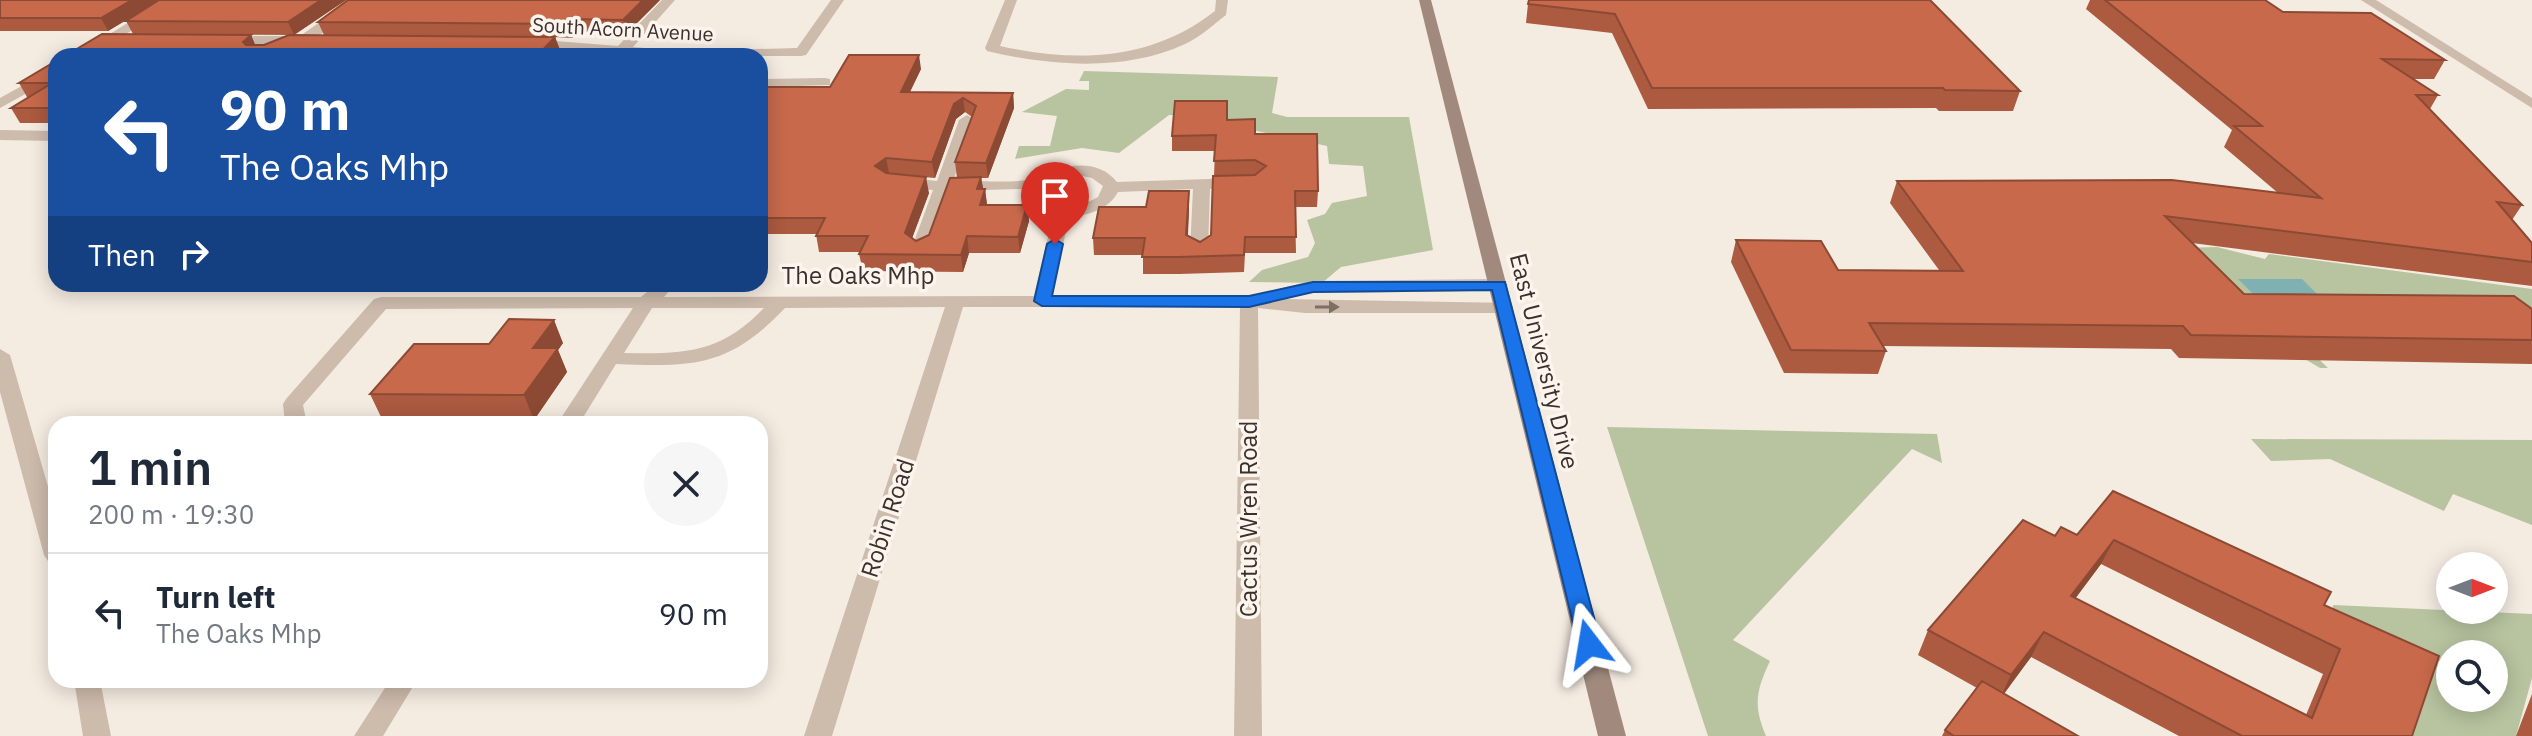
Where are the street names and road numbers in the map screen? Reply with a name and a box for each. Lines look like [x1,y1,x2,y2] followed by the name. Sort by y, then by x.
[532,11,714,47] street label: South Acorn Avenue
[1503,250,1587,472] street label: East University Drive
[782,259,934,291] street label: The Oaks Mhp
[1232,421,1264,617] street label: Cactus Wren Road
[853,455,921,581] street label: Robin Road

